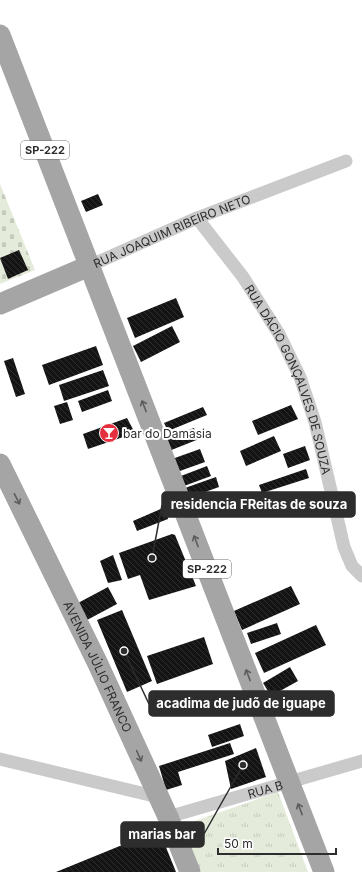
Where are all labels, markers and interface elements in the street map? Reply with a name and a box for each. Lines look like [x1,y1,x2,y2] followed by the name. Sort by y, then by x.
[21,141,69,159] road number: SP-222
[91,191,253,271] street label: RUA JOAQUIM RIBEIRO NETO
[242,281,334,476] street label: RUA DÁCIO GONÇALVES DE SOUZA
[140,401,148,413] one-way arrow
[98,422,120,444] bar icon: bar do Damasia
[123,426,212,441] place label: bar do Damasia
[162,492,355,517] callout: residencia FReitas de souza
[14,493,21,505] one-way arrow
[171,496,347,512] text: residencia FReitas de souza
[192,535,200,547] one-way arrow
[183,560,231,578] road number: SP-222
[61,598,136,735] street label: AVENIDA JÚLIO FRANCO
[244,669,252,681] one-way arrow
[149,691,334,716] callout: acadima de judõ de iguape
[156,695,326,711] text: acadima de judõ de iguape
[136,749,143,761] one-way arrow
[246,777,285,801] street label: RUA B
[296,804,303,816] one-way arrow
[121,822,204,847] callout: marias bar
[128,826,196,842] text: marias bar
[218,830,336,856] scale bar
[224,836,253,851] text: 50 m

